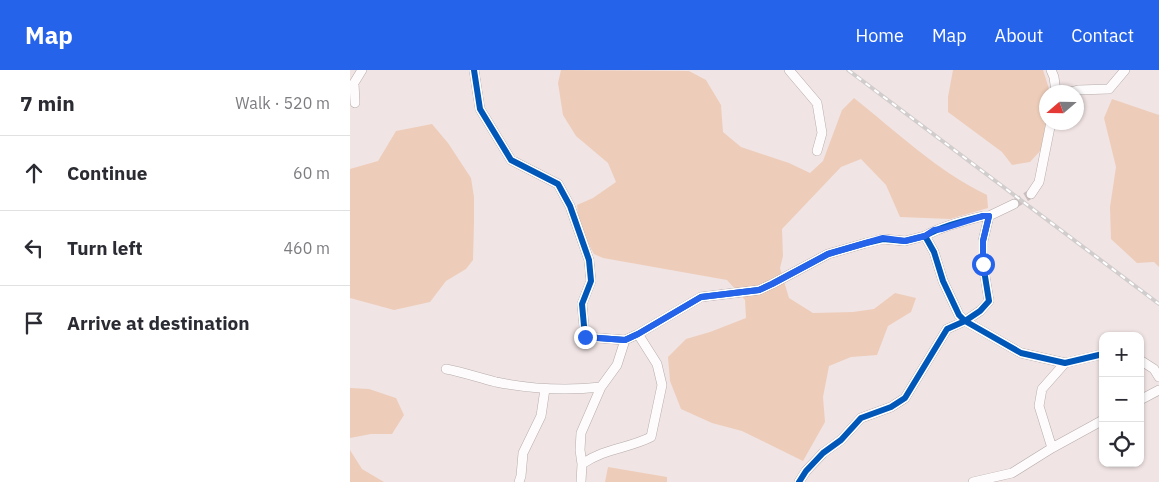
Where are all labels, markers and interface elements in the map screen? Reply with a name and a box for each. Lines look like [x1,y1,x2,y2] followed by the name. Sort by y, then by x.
[25,19,73,51] text: Map
[856,24,904,47] text: Home
[932,24,967,47] text: Map
[995,24,1043,47] text: About
[1071,24,1134,47] text: Contact
[1039,85,1084,130] north arrow
[20,89,75,117] text: 7 min
[235,93,330,113] text: Walk · 520 m
[20,159,48,187] icon: ahead
[67,161,147,185] text: Continue
[293,163,330,183] text: 60 m
[20,234,48,262] icon: left
[67,236,143,260] text: Turn left
[283,238,330,258] text: 460 m
[972,253,995,276] route start
[20,309,48,337] icon: arrive
[67,311,250,335] text: Arrive at destination
[574,326,597,349] route end
[1099,332,1144,467] map controls
[1099,332,1144,377] button: +
[1099,377,1144,422] button: −
[1099,422,1144,467] button: locate

